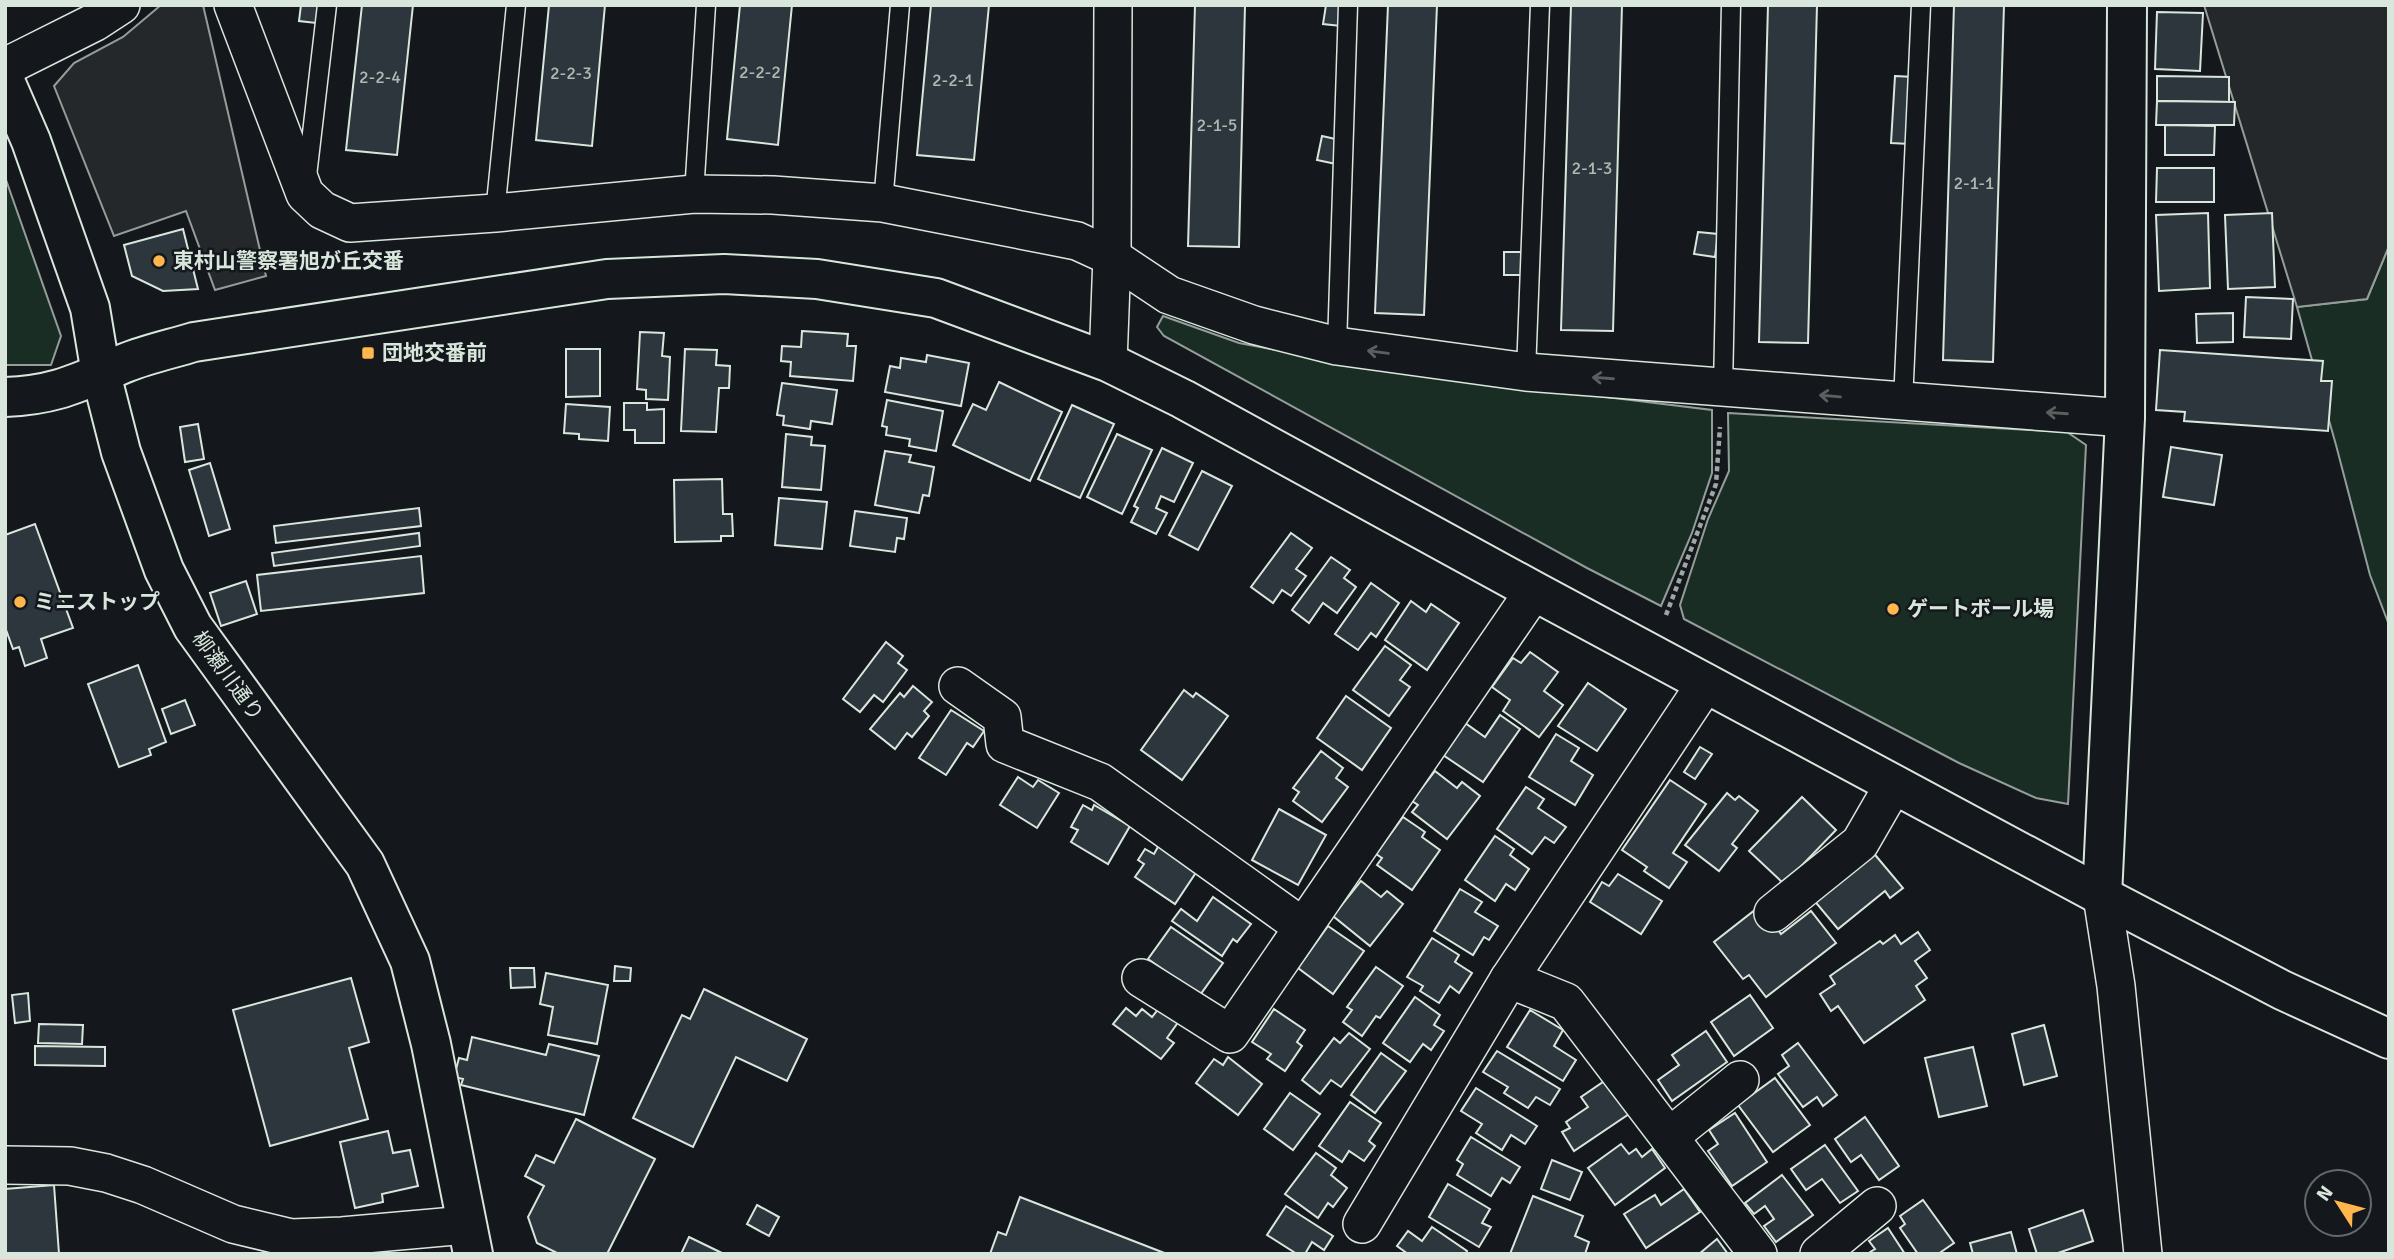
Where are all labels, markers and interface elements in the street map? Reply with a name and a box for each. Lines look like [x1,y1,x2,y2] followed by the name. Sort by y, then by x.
[739,61,781,83] house number: 2-2-2
[550,62,592,84] house number: 2-2-3
[359,66,401,88] house number: 2-2-4
[932,69,974,91] house number: 2-2-1
[1196,114,1238,136] house number: 2-1-5
[1571,157,1613,179] house number: 2-1-3
[1953,172,1995,194] house number: 2-1-1
[173,248,404,274] place label: 東村山警察署旭が丘交番
[151,253,167,269] marker: 東村山警察署旭が丘交番
[382,340,487,366] place label: 団地交番前
[360,345,376,361] marker: 団地交番前
[1367,345,1389,358] one-way arrow
[1593,371,1615,384] one-way arrow
[1819,389,1842,402] one-way arrow
[2046,406,2069,419] one-way arrow
[34,589,160,615] place label: ミニストップ
[12,594,28,610] marker: ミニストップ
[1907,596,2054,622] place label: ゲートボール場
[1885,601,1901,617] marker: ゲートボール場
[187,626,269,726] street label: 柳瀬川通り
[2303,1168,2373,1238] north arrow
[2311,1181,2339,1206] text: N

